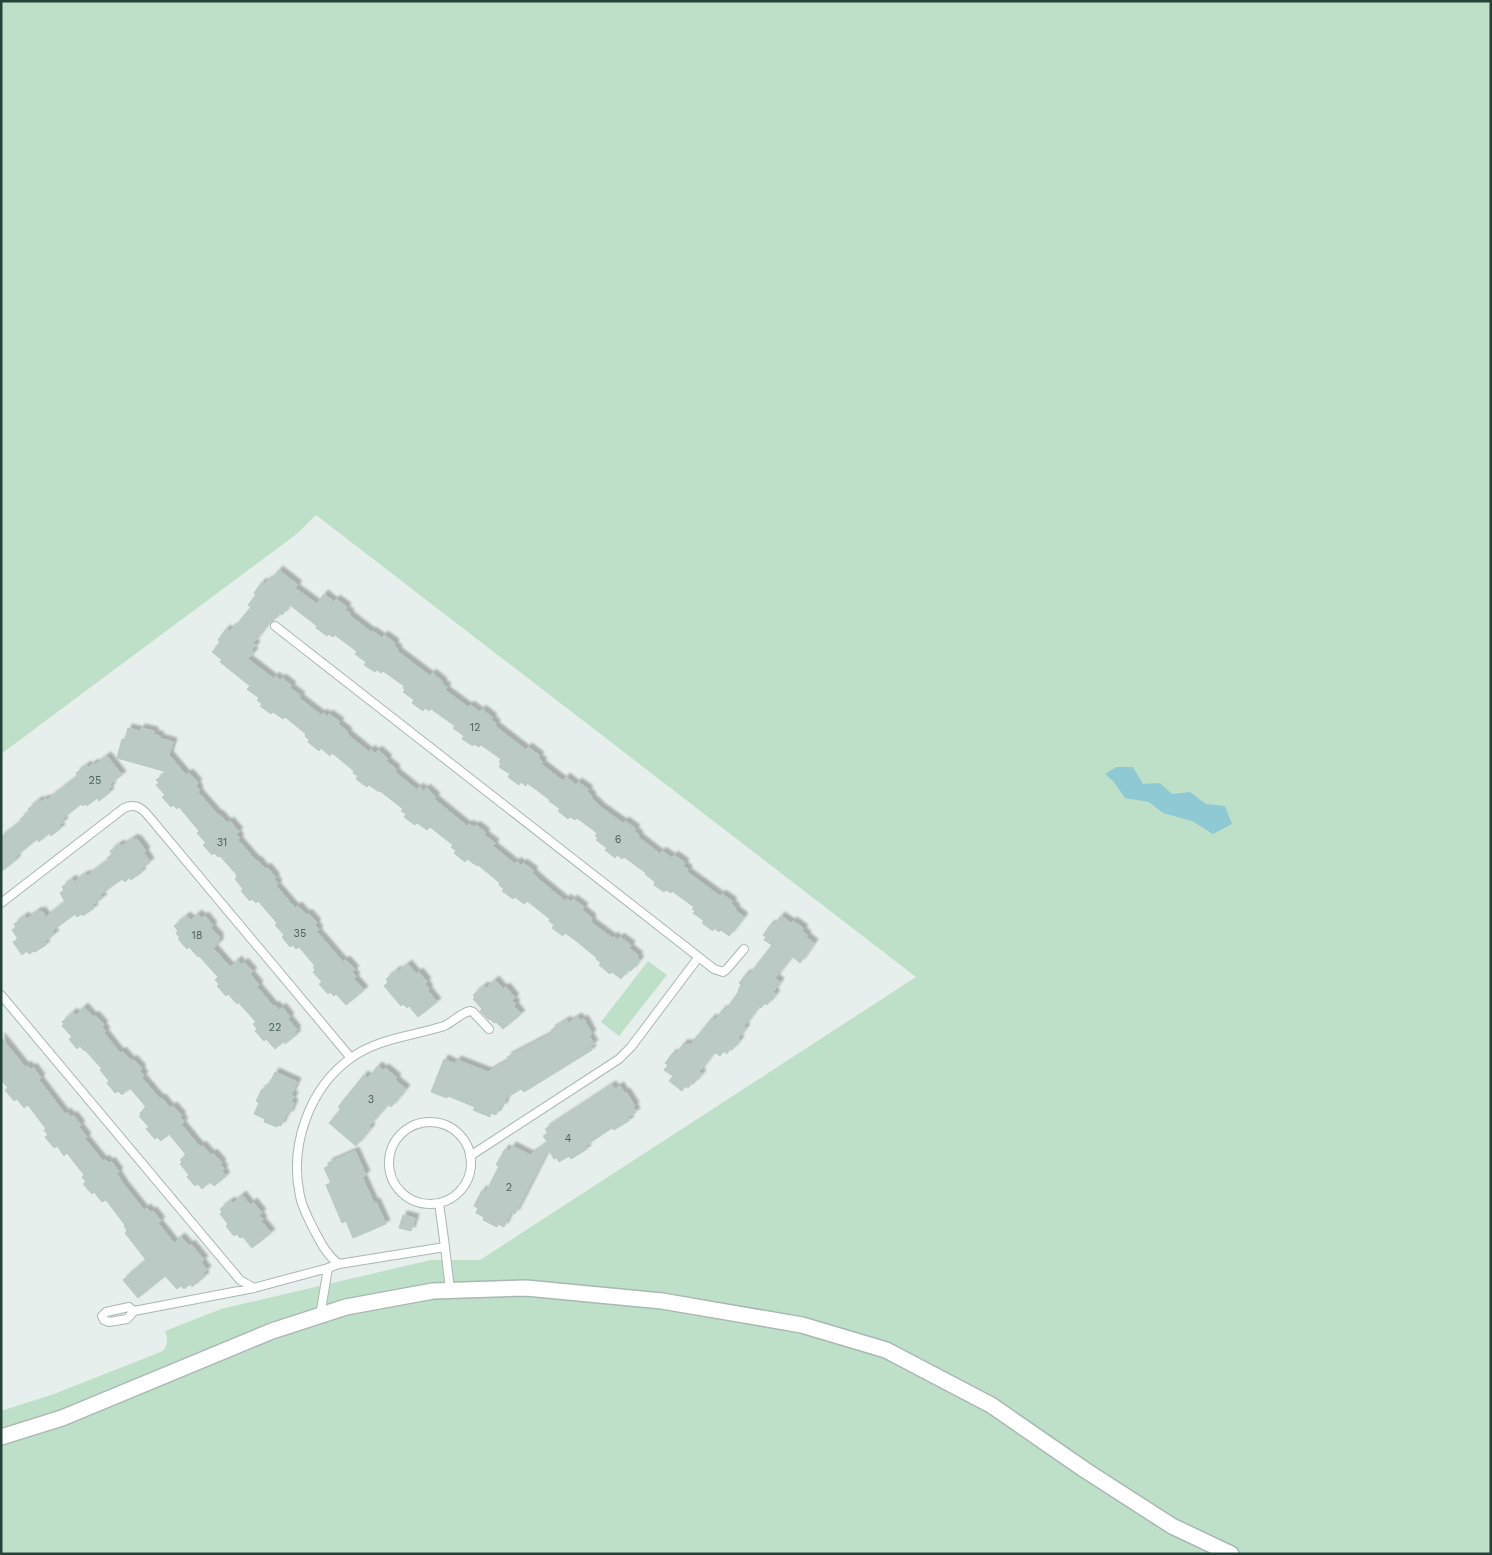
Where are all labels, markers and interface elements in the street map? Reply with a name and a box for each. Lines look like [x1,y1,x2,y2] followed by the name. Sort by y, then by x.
[470,721,480,734] house number: 12
[89,774,101,787] house number: 25
[615,833,622,846] house number: 6
[217,836,227,849] house number: 31
[294,927,306,940] house number: 35
[191,929,203,942] house number: 18
[269,1021,281,1034] house number: 22
[368,1093,374,1106] house number: 3
[565,1132,572,1145] house number: 4
[506,1181,512,1194] house number: 2

